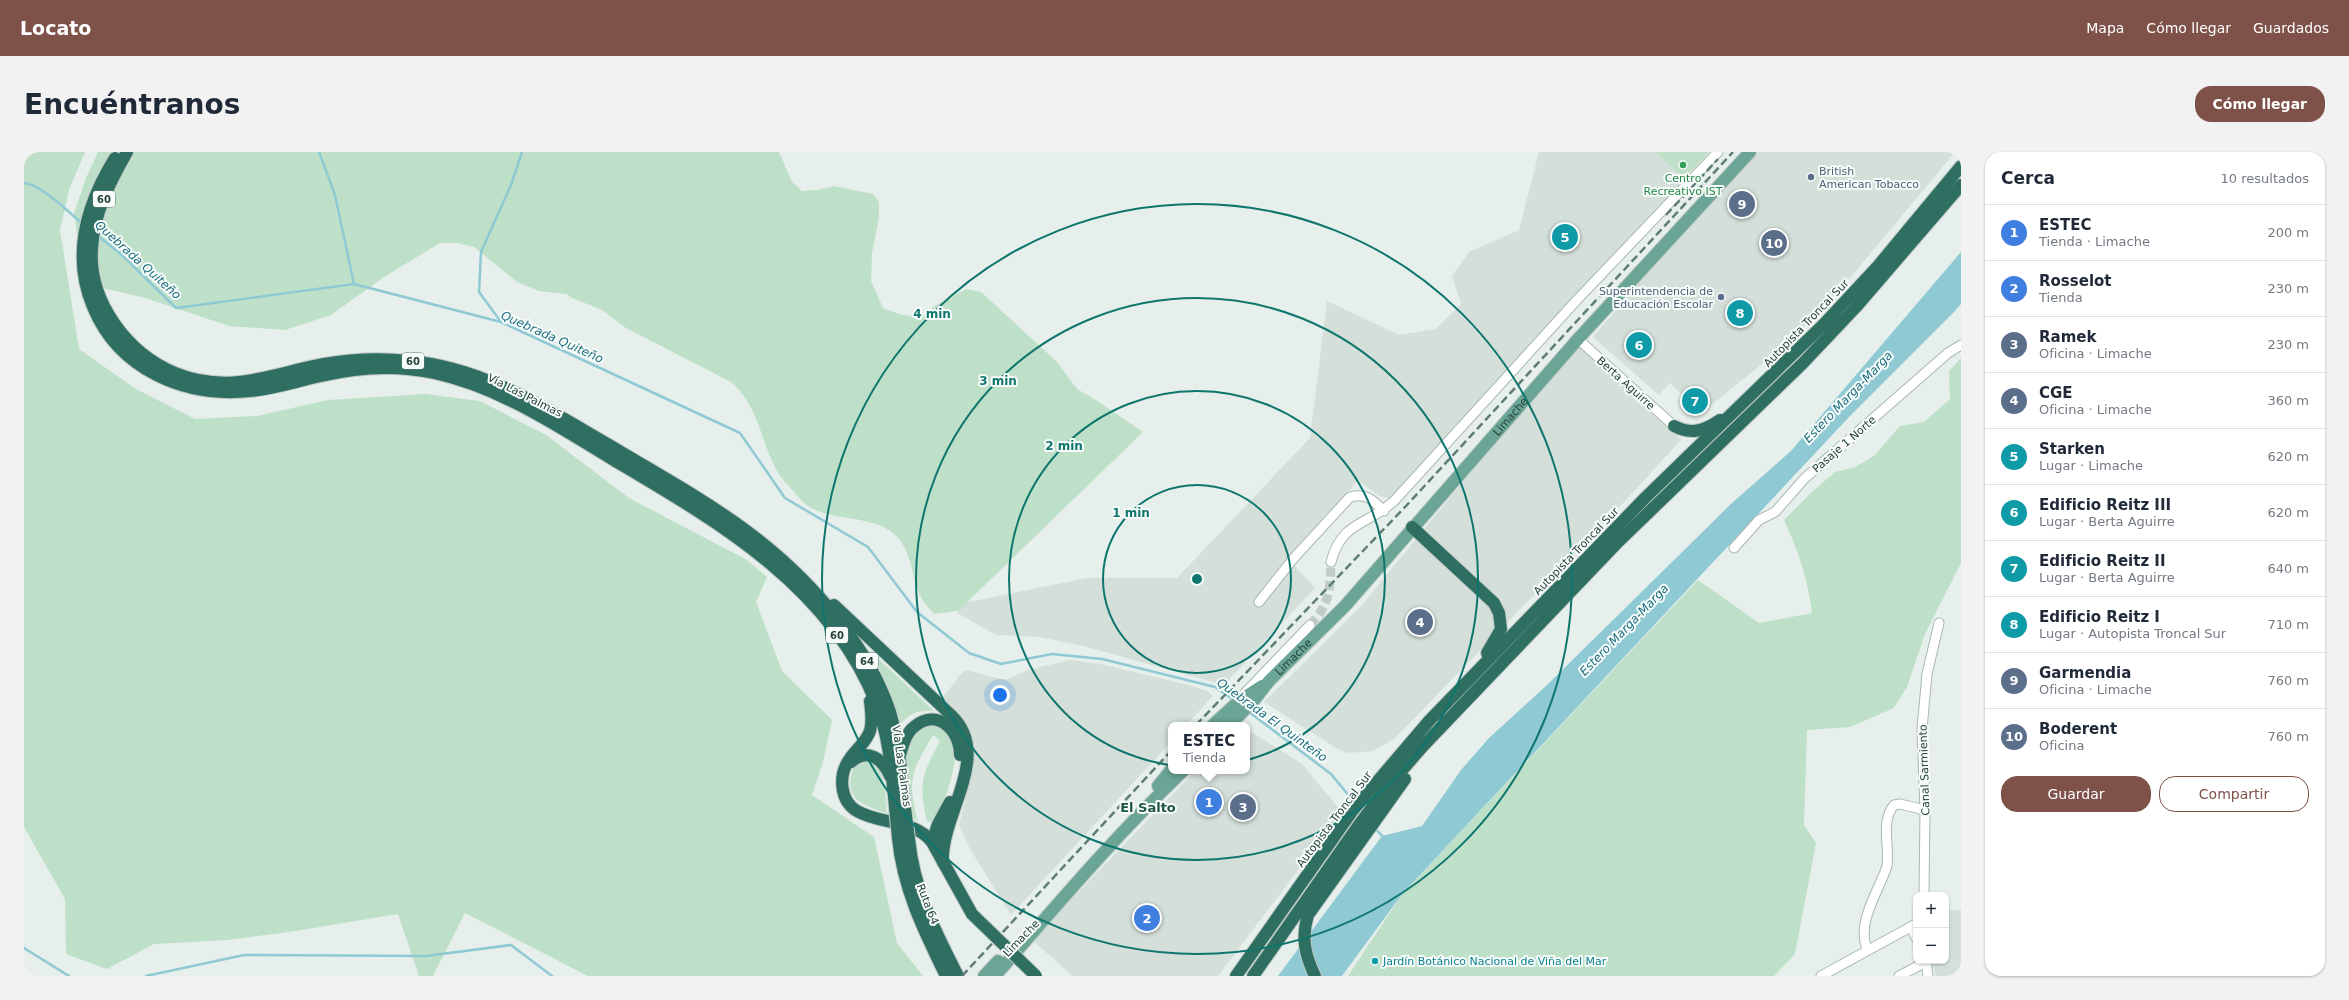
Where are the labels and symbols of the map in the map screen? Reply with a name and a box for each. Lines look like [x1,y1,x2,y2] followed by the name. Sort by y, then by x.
[1678,160,1688,170] marker: Centro Recreativo IST
[1819,165,1919,191] place label: British American Tobacco
[1644,172,1723,198] place label: Centro Recreativo IST
[1806,172,1816,182] marker: British American Tobacco
[1729,189,1755,219] pin: 9
[93,191,115,207] road number: 60
[92,218,184,302] water label: Quebrada Quiteño
[1552,222,1578,252] pin: 5
[1761,228,1787,258] pin: 10
[1761,276,1852,370] street label: Autopista Troncal Sur
[1599,285,1713,311] place label: Superintendencia de Educación Escolar
[1716,292,1726,302] marker: Superintendencia de Educación Escolar
[1727,298,1753,328] pin: 8
[913,307,951,321] text: 4 min
[499,308,605,366] water label: Quebrada Quiteño
[1626,330,1652,360] pin: 6
[1801,348,1895,446] water label: Estero Marga-Marga
[402,353,424,369] road number: 60
[1594,354,1657,413] street label: Berta Aguirre
[485,371,565,420] street label: Vía Las Palmas
[979,374,1017,388] text: 3 min
[1682,386,1708,416] pin: 7
[1490,395,1531,439] street label: Limache
[1810,413,1879,475] street label: Pasaje 1 Norte
[1045,439,1083,453] text: 2 min
[1531,504,1622,598] street label: Autopista Troncal Sur
[1112,506,1150,520] text: 1 min
[1190,572,1204,586] centre of rings
[1577,581,1671,679] water label: Estero Marga-Marga
[1407,607,1433,637] pin: 4
[826,627,848,643] road number: 60
[1273,636,1315,678] street label: Limache
[856,653,878,669] road number: 64
[1214,675,1330,765] water label: Quebrada El Quinteño
[990,685,1010,705] your location
[1916,724,1933,816] street label: Canal Sarmiento
[889,725,914,808] street label: Vía Las Palmas
[1294,768,1375,870] street label: Autopista Troncal Sur
[1196,787,1222,817] pin: 1
[1230,792,1256,822] pin: 3
[1120,800,1176,815] district label: El Salto
[914,882,941,926] street label: Ruta 64
[1134,903,1160,933] pin: 2
[1001,917,1042,960] street label: Limache
[1382,955,1607,968] place label: Jardín Botánico Nacional de Viña del Mar
[1370,956,1380,966] marker: Jardín Botánico Nacional de Viña del Mar

